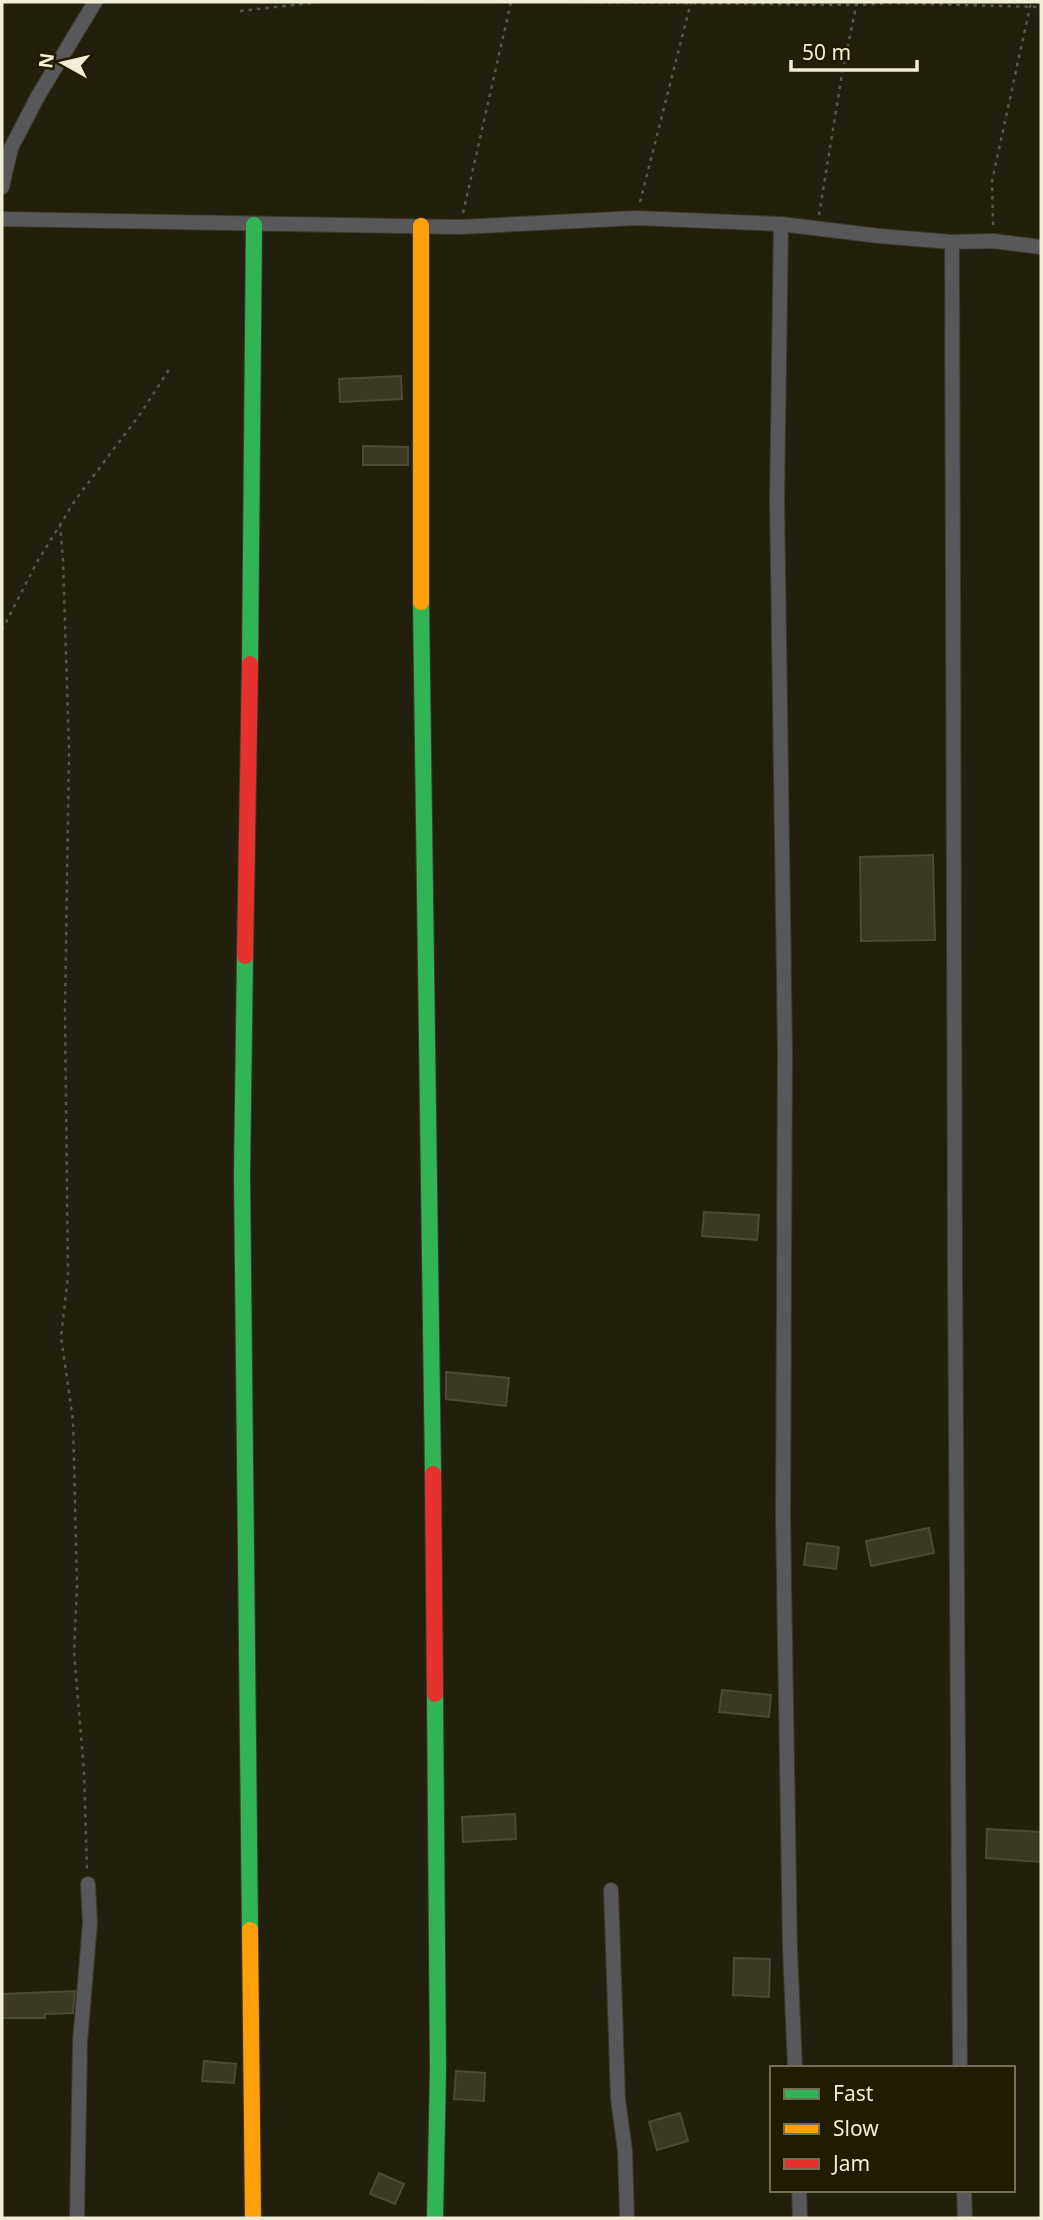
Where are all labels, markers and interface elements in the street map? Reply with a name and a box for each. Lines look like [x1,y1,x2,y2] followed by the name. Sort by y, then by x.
[28,28,98,98] north arrow
[791,28,917,72] scale bar
[802,38,851,66] text: 50 m
[32,51,60,70] text: N
[770,2066,1015,2192] legend
[833,2079,874,2107] text: Fast
[833,2114,879,2142] text: Slow
[831,2149,870,2177] text: Jam

